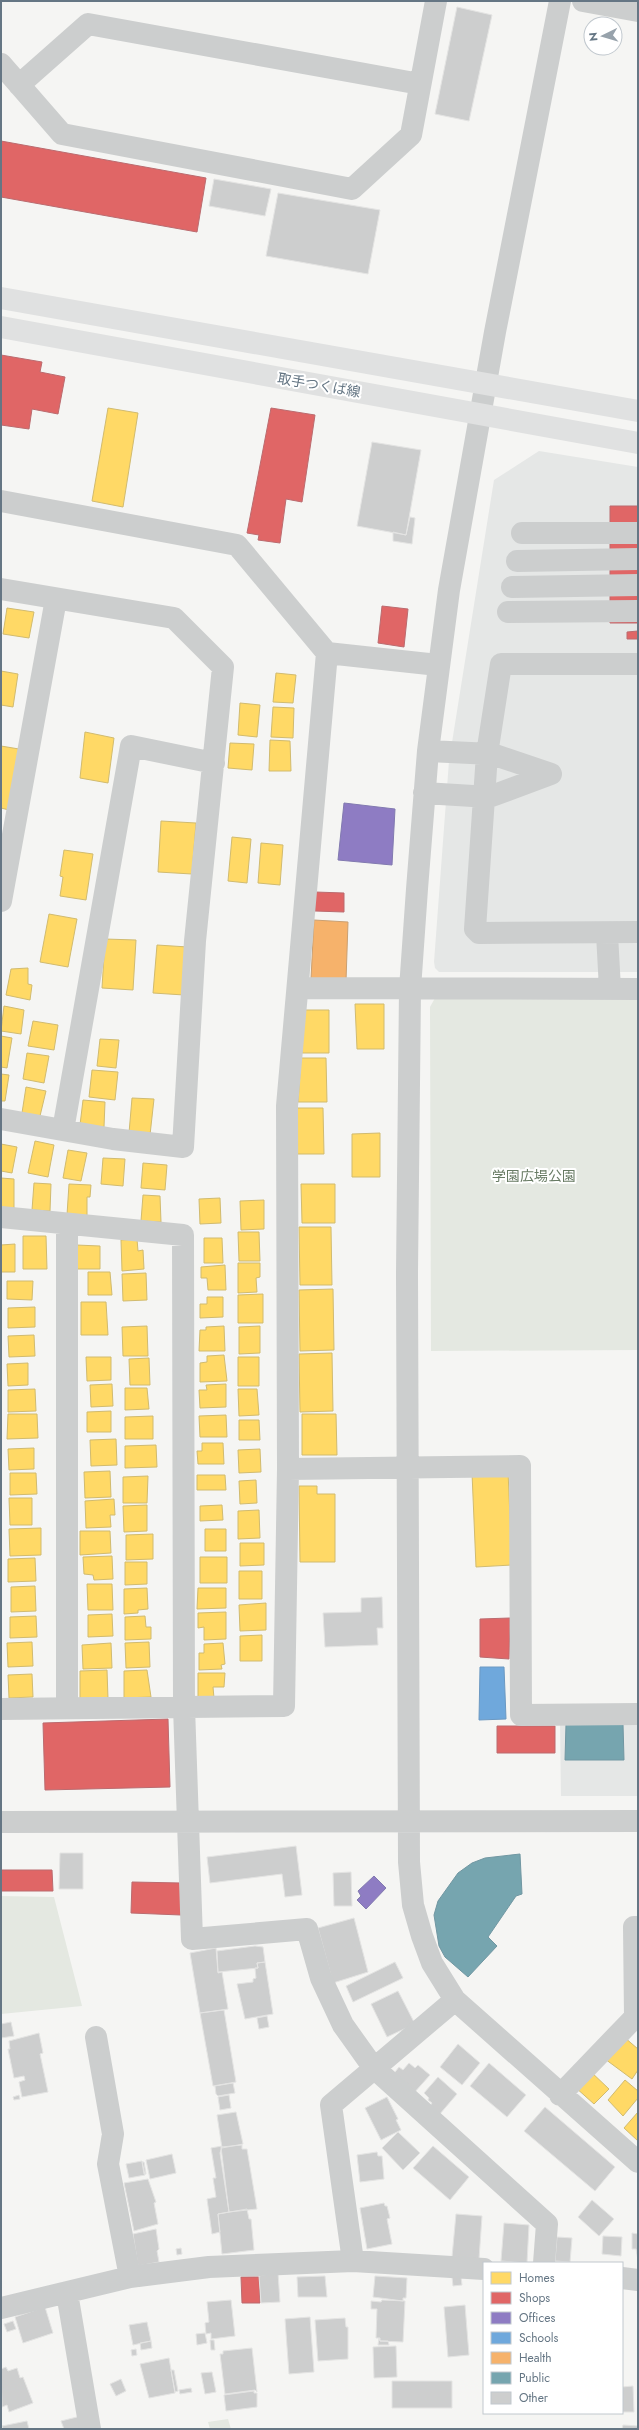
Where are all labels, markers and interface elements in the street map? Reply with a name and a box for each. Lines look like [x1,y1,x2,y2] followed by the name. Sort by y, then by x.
[583,16,623,56] north arrow
[585,32,601,42] text: N
[276,368,362,402] street label: 取手つくば線
[492,1166,576,1186] park label: 学園広場公園
[483,2262,623,2414] legend
[519,2269,555,2287] text: Homes
[519,2289,550,2307] text: Shops
[519,2309,555,2327] text: Offices
[519,2329,558,2347] text: Schools
[519,2349,551,2367] text: Health
[519,2369,550,2387] text: Public
[519,2389,549,2407] text: Other

